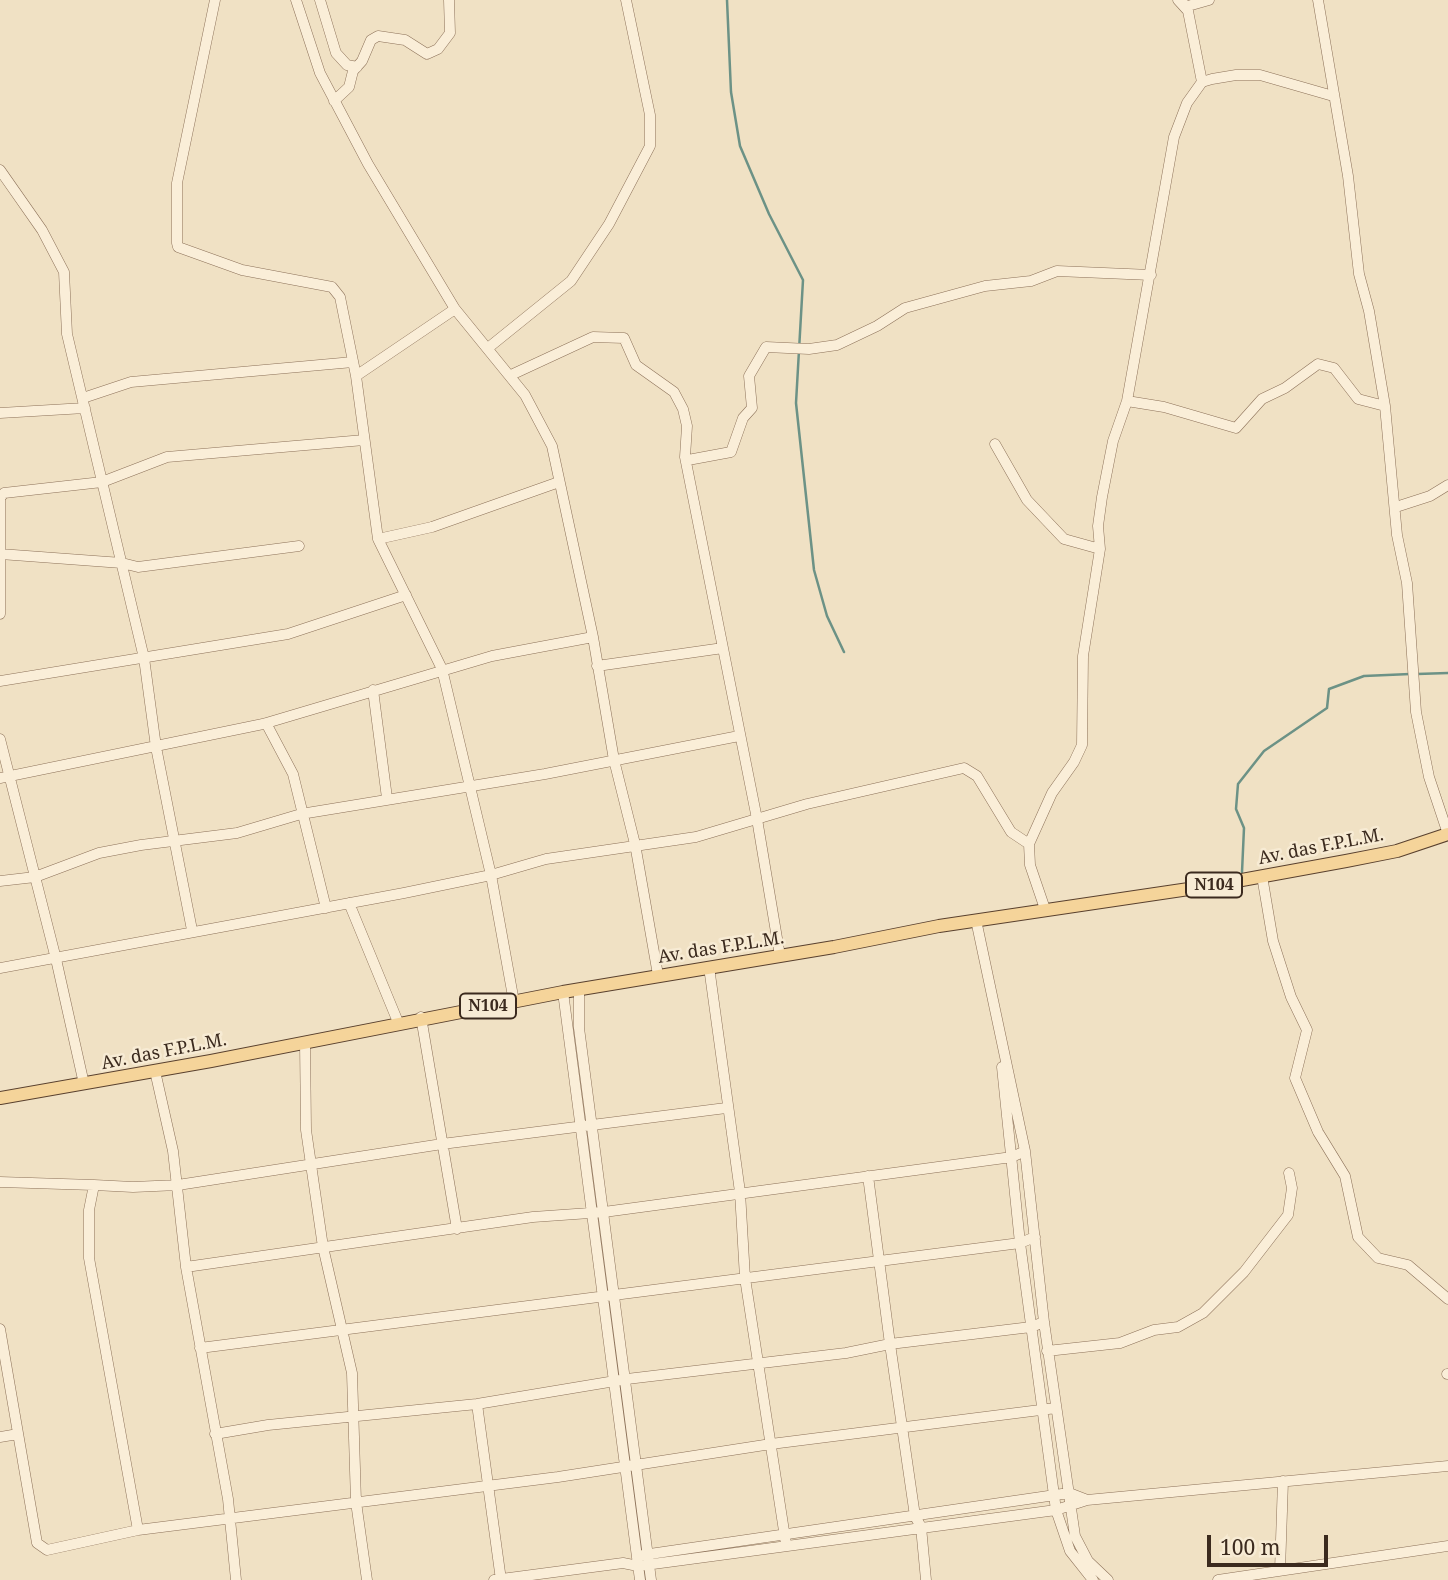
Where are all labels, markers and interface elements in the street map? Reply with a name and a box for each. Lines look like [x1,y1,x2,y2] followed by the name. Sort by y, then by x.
[1257,824,1385,870] street label: Av. das F.P.L.M.
[1186,872,1242,898] road number: N104
[656,927,786,969] street label: Av. das F.P.L.M.
[460,994,516,1018] road number: N104
[100,1029,228,1075] street label: Av. das F.P.L.M.
[1210,1520,1331,1564] scale bar
[1220,1533,1281,1561] text: 100 m

